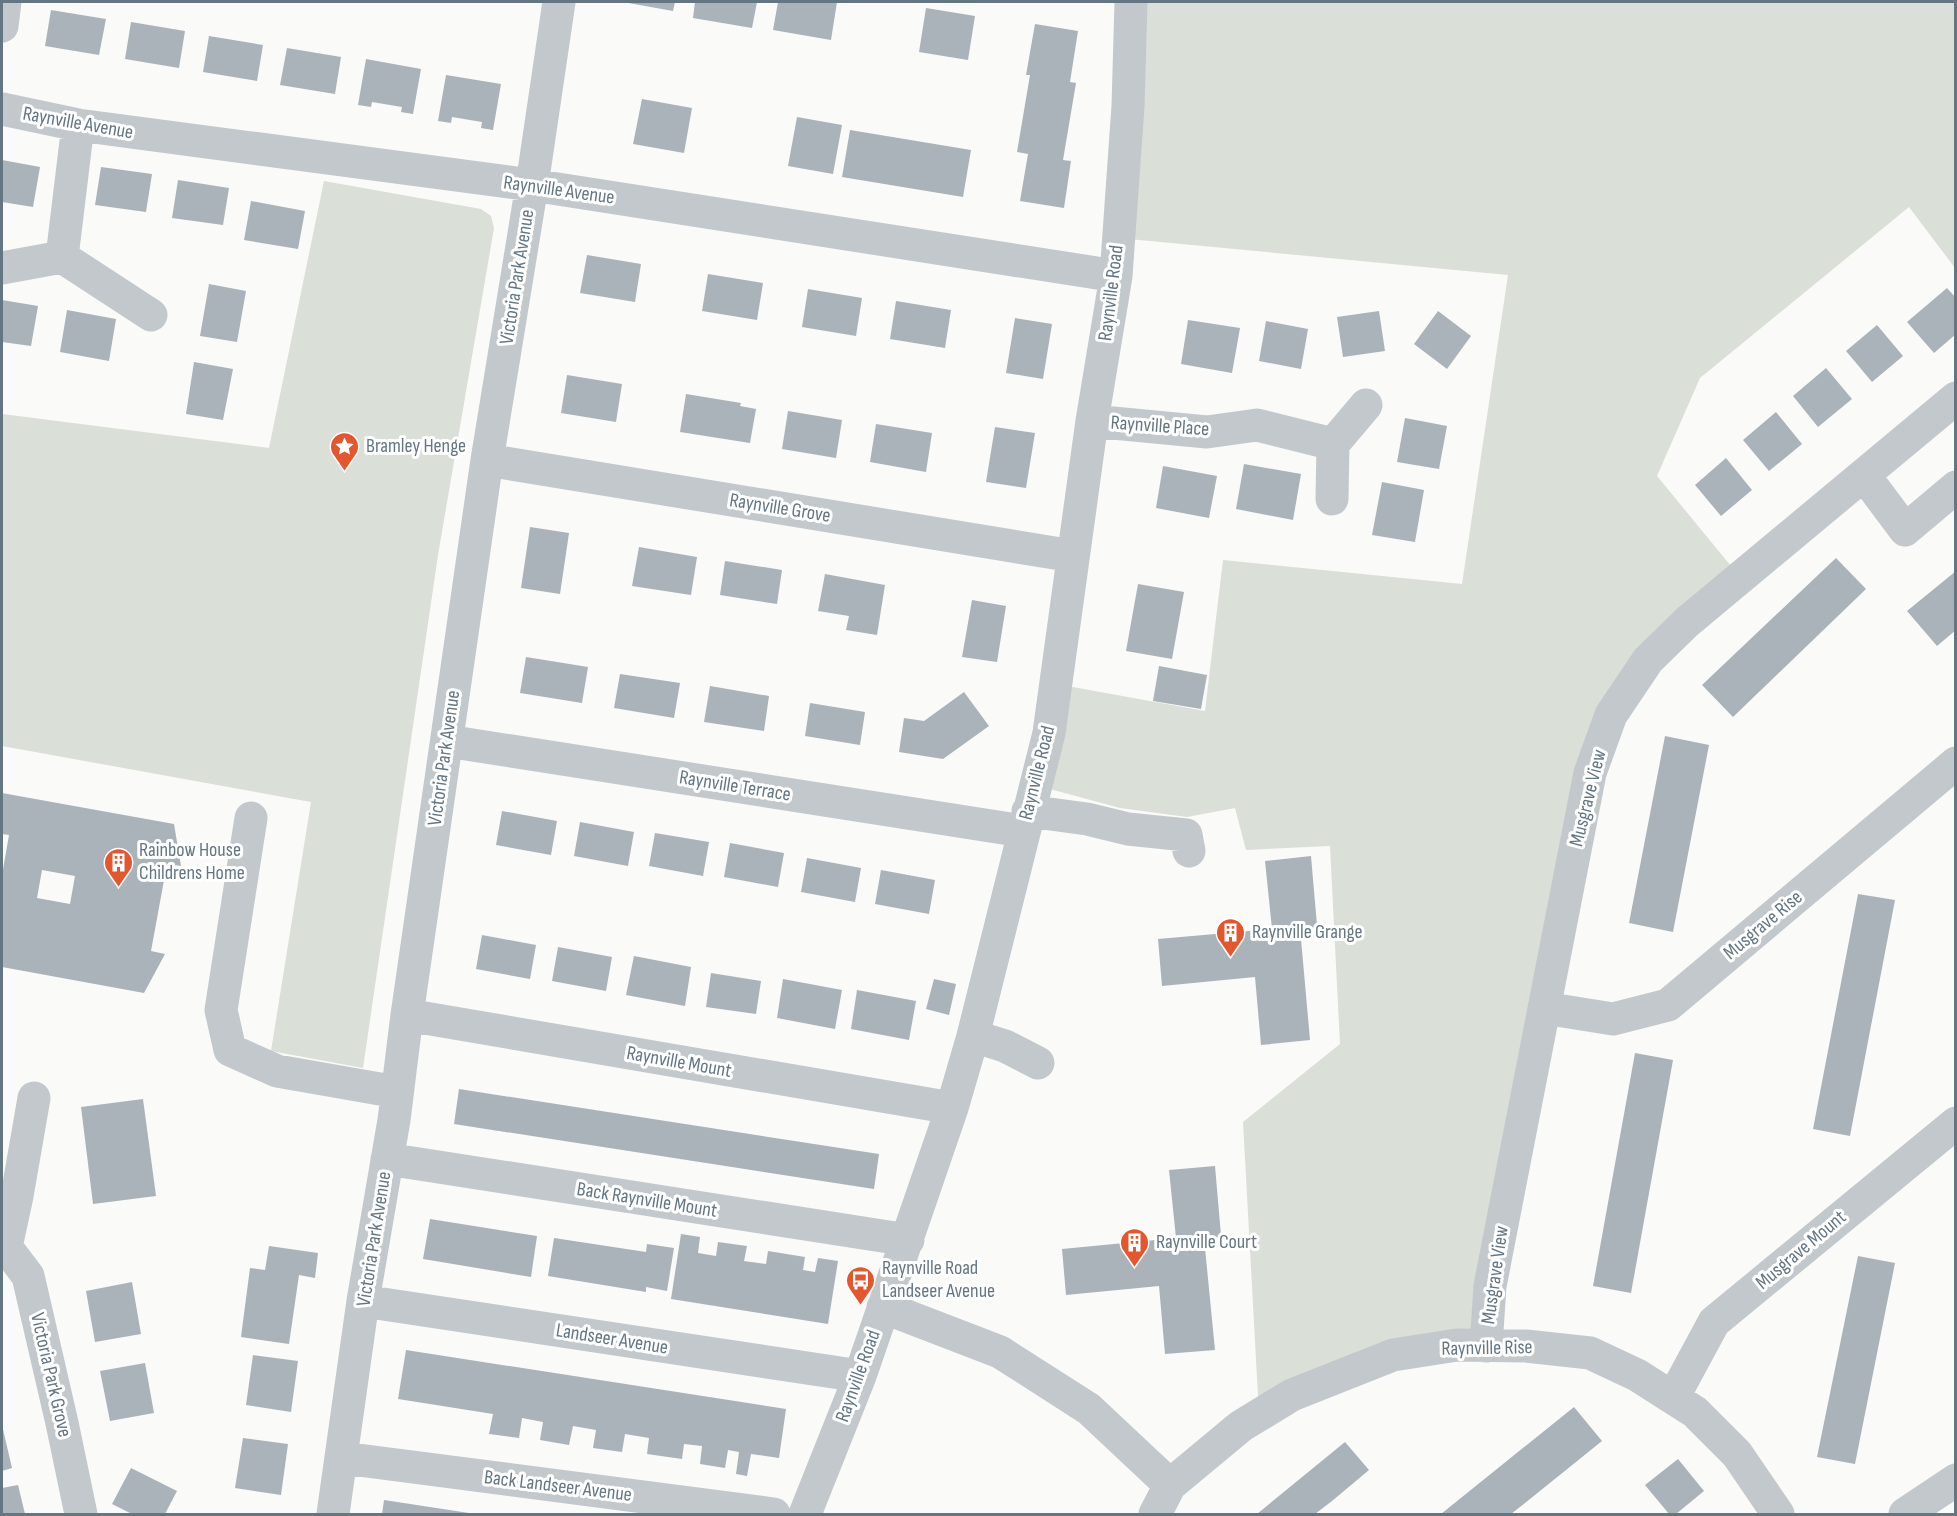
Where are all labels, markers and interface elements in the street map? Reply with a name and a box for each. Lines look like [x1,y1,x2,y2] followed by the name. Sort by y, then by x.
[21,101,135,145] street label: Raynville Avenue
[502,170,616,210] street label: Raynville Avenue
[494,208,540,346] street label: Victoria Park Avenue
[1093,244,1129,342] street label: Raynville Road
[1110,411,1210,441] street label: Raynville Place
[329,430,361,472] place icon: Bramley Henge
[366,434,466,458] place label: Bramley Henge
[728,488,832,528] street label: Raynville Grove
[423,689,465,827] street label: Victoria Park Avenue
[1014,723,1060,823] street label: Raynville Road
[1564,747,1612,849] street label: Musgrave View
[678,765,792,807] street label: Raynville Terrace
[139,838,245,885] place label: Rainbow House Childrens Home
[102,846,134,888] building icon: Rainbow House Childrens Home
[1719,885,1807,965] street label: Musgrave Rise
[1215,916,1247,958] building icon: Raynville Grange
[1252,920,1363,944] place label: Raynville Grange
[625,1041,733,1083] street label: Raynville Mount
[351,1170,397,1308] street label: Victoria Park Avenue
[575,1177,719,1223] street label: Back Raynville Mount
[1751,1205,1851,1295] street label: Musgrave Mount
[1476,1224,1514,1326] street label: Musgrave View
[1119,1226,1151,1268] building icon: Raynville Court
[1156,1230,1257,1254] place label: Raynville Court
[882,1256,995,1303] place label: Raynville Road Landseer Avenue
[845,1264,877,1306] bus stop icon: Raynville Road Landseer Avenue
[25,1311,77,1439] street label: Victoria Park Grove
[554,1318,670,1360] street label: Landseer Avenue
[830,1327,886,1425] street label: Raynville Road
[1441,1335,1533,1361] street label: Raynville Rise
[483,1465,633,1507] street label: Back Landseer Avenue

